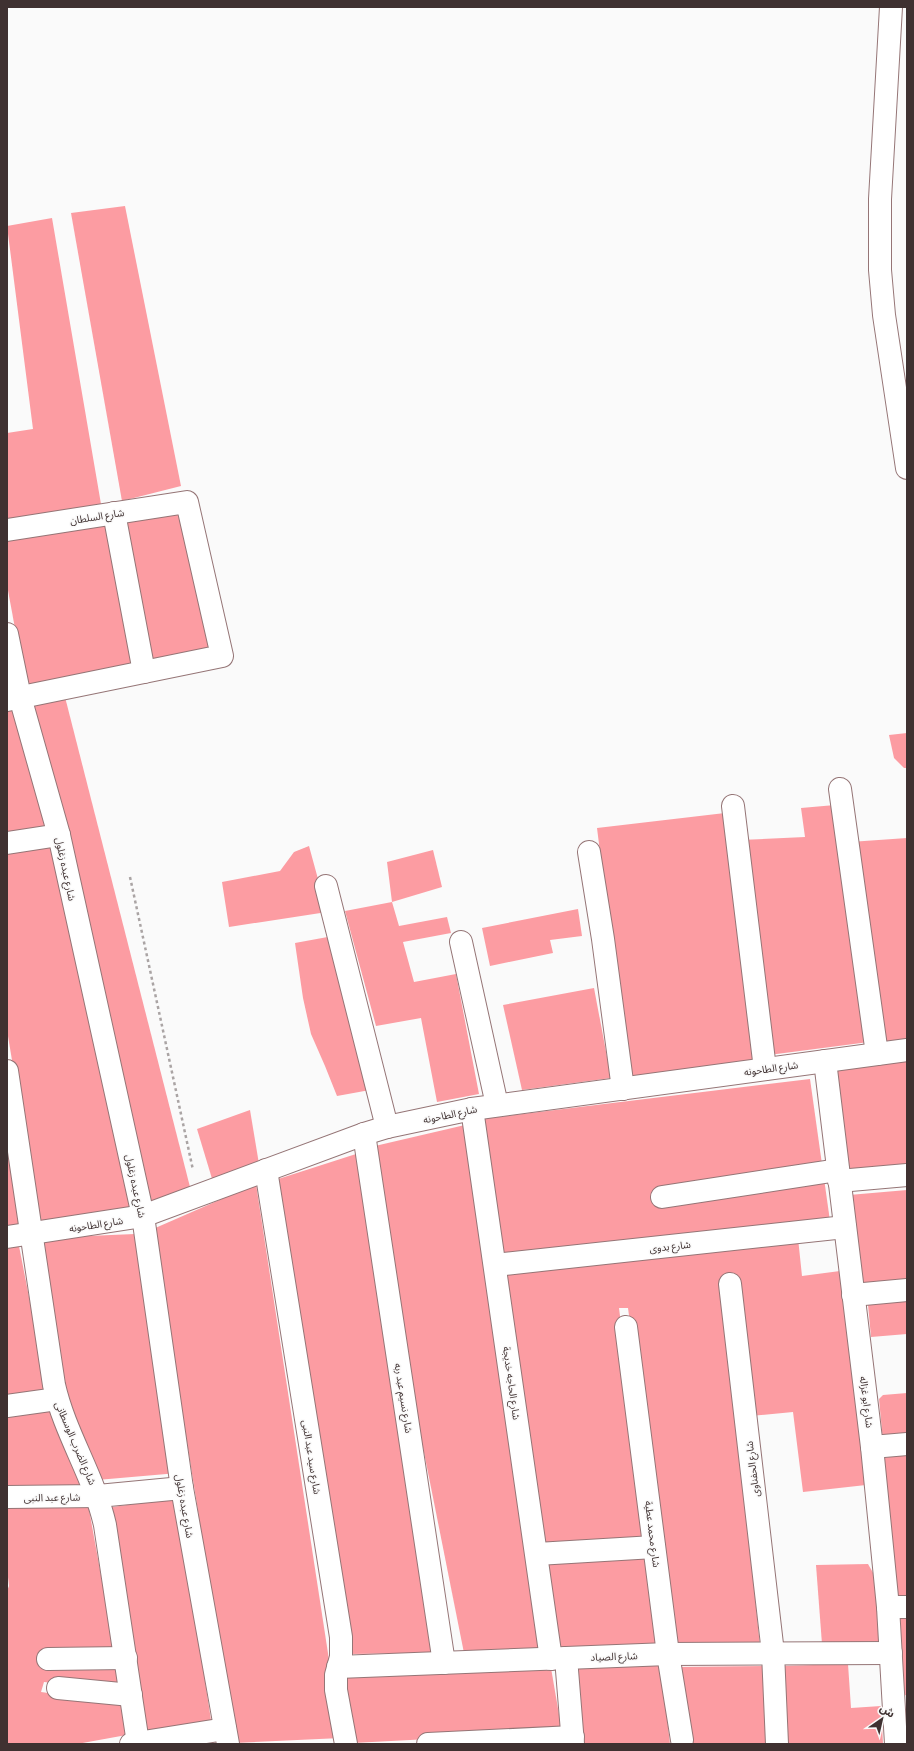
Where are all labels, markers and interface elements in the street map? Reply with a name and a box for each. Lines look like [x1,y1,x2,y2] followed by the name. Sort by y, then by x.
[69,506,125,528] street label: شارع السلطان
[51,836,79,902] street label: شارع عبده زغلول
[743,1058,799,1080] street label: شارع الطاحونه
[422,1102,479,1128] street label: شارع الطاحونه
[121,1153,149,1219] street label: شارع عبده زغلول
[68,1214,124,1236] street label: شارع الطاحونه
[649,1238,692,1256] street label: شارع بدوى
[499,1346,523,1421] street label: شارع الحاجه خديجة
[391,1362,415,1434] street label: شارع نسيم عبد ربه
[856,1376,876,1429] street label: شارع ابو غزاله
[51,1399,99,1487] street label: شارع الضرب الوسطانى
[298,1419,324,1496] street label: شارع سيد عبد النبى
[743,1440,763,1498] street label: شارع الحفناوى
[172,1473,197,1539] street label: شارع عبده زغلول
[24,1491,81,1505] street label: شارع عبد النبى
[641,1500,663,1568] street label: شارع محمد عطية
[590,1649,638,1665] street label: شارع الصياد
[862,1699,902,1739] north arrow
[877,1701,898,1721] text: ش

